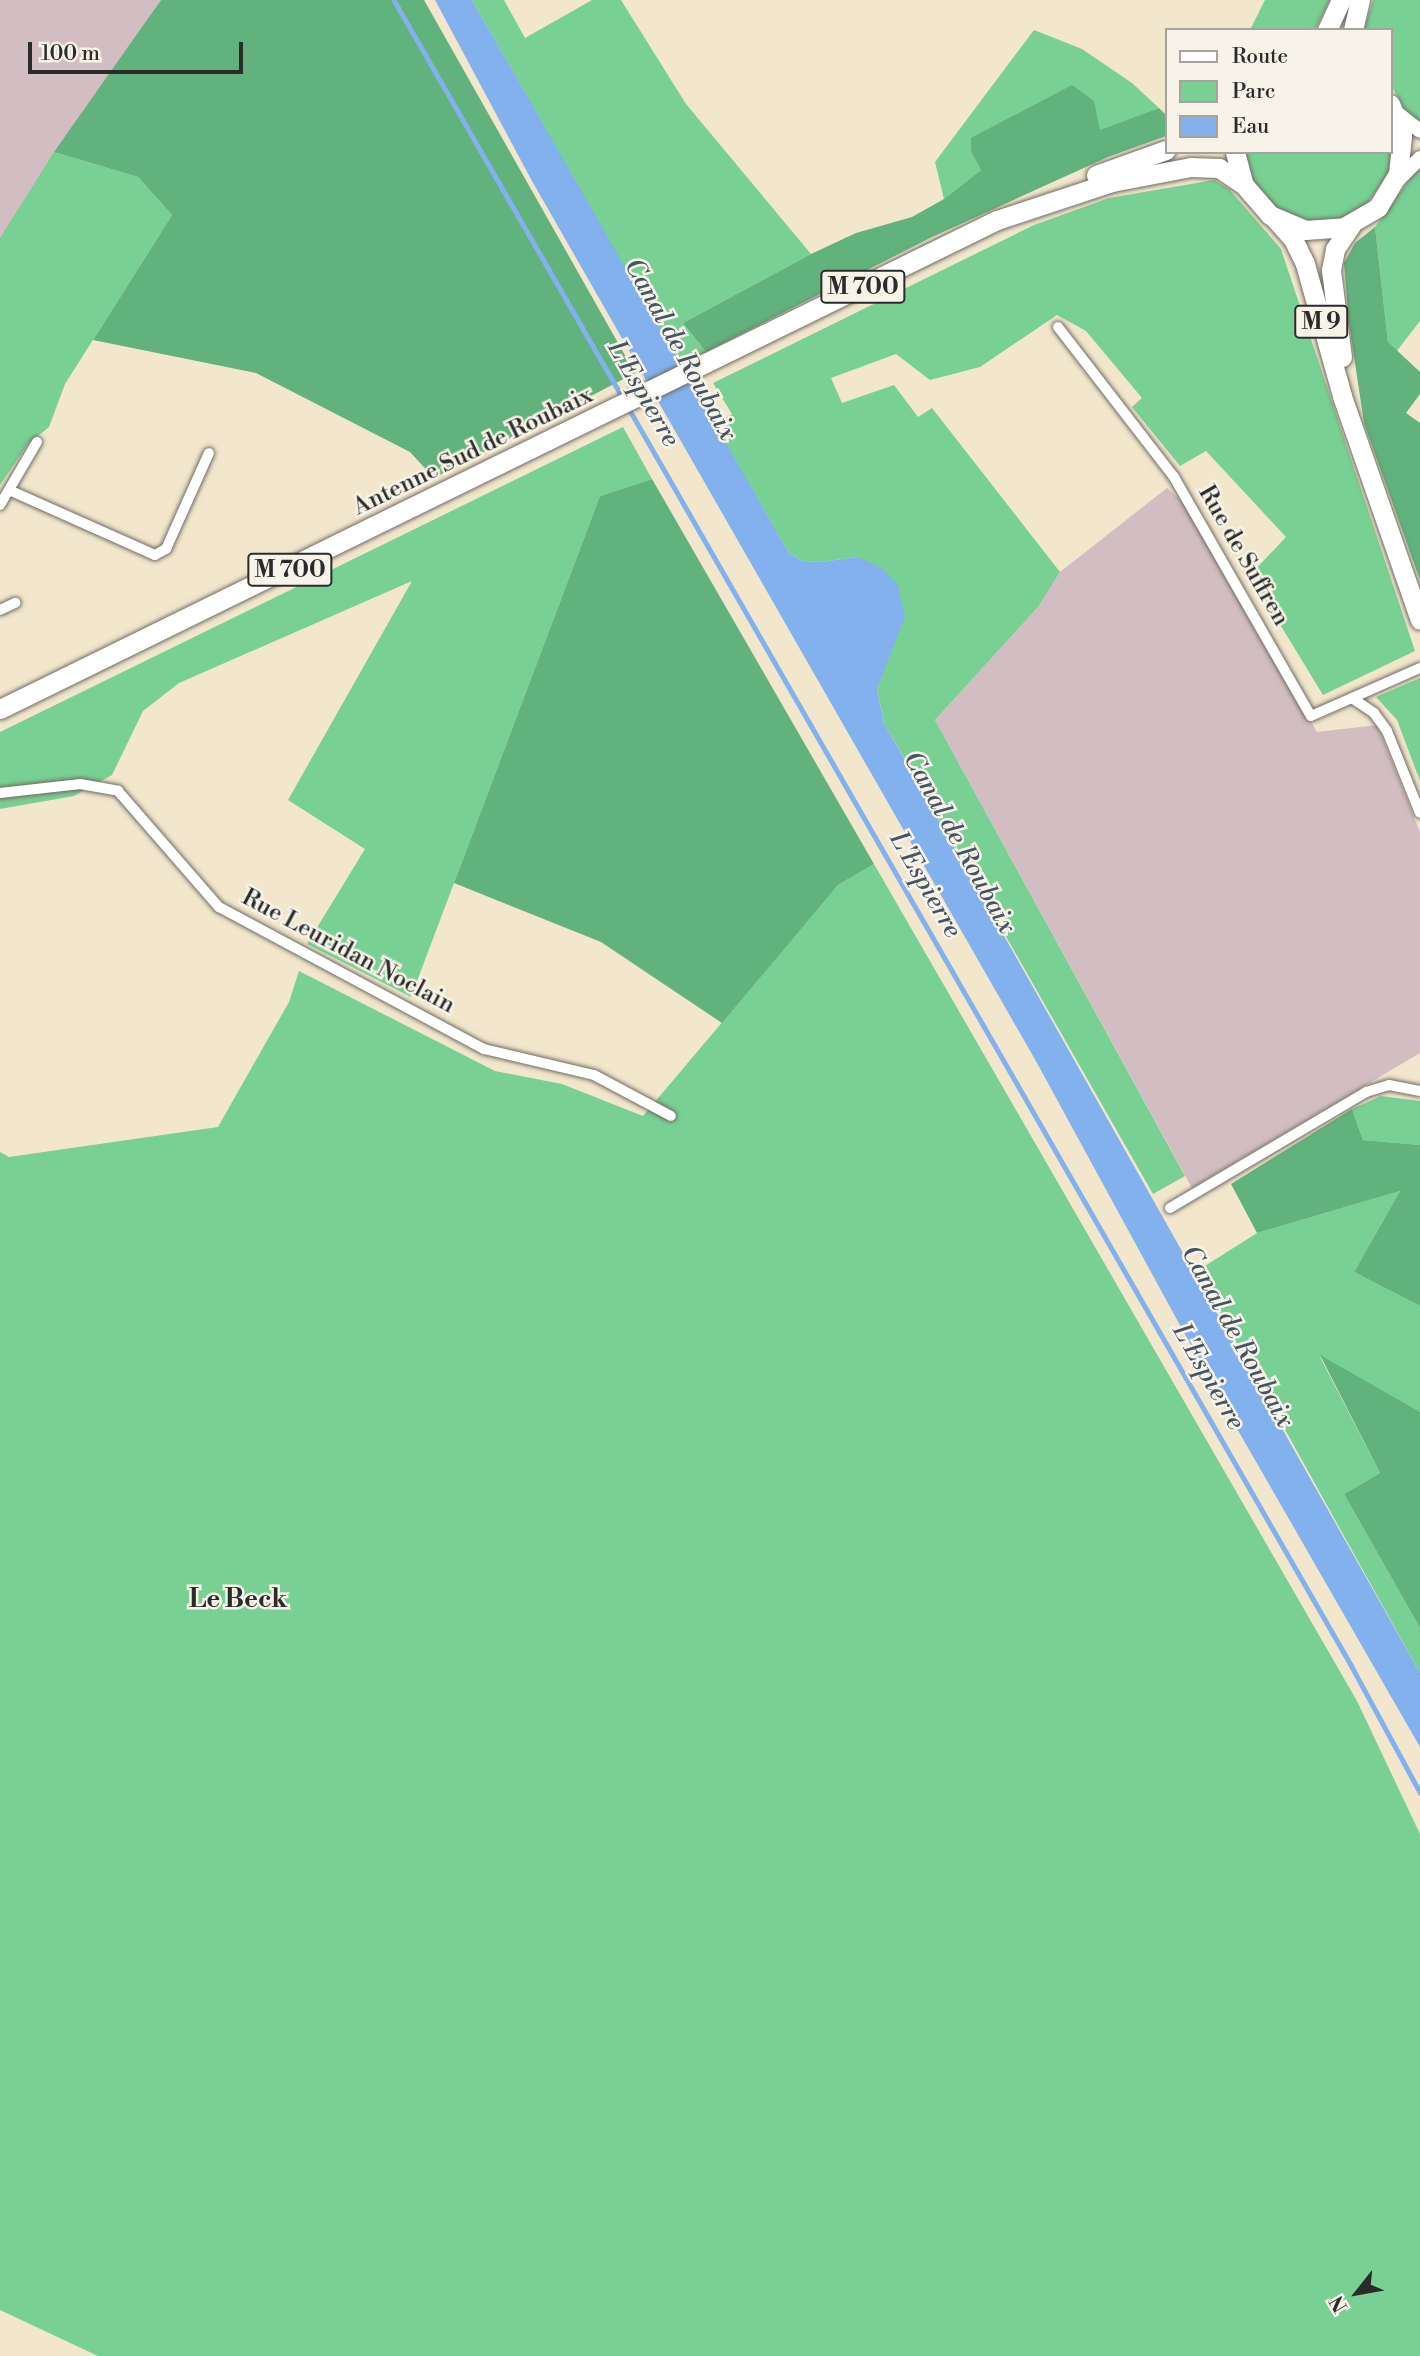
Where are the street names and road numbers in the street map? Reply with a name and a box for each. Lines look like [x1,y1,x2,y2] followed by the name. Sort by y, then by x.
[819,268,907,306] road number: M 700
[1293,302,1349,342] road number: M 9
[348,381,598,523] street label: Antenne Sud de Roubaix
[1191,481,1295,631] street label: Rue de Suffren
[246,550,334,590] road number: M 700
[236,884,460,1020] street label: Rue Leuridan Noclain

